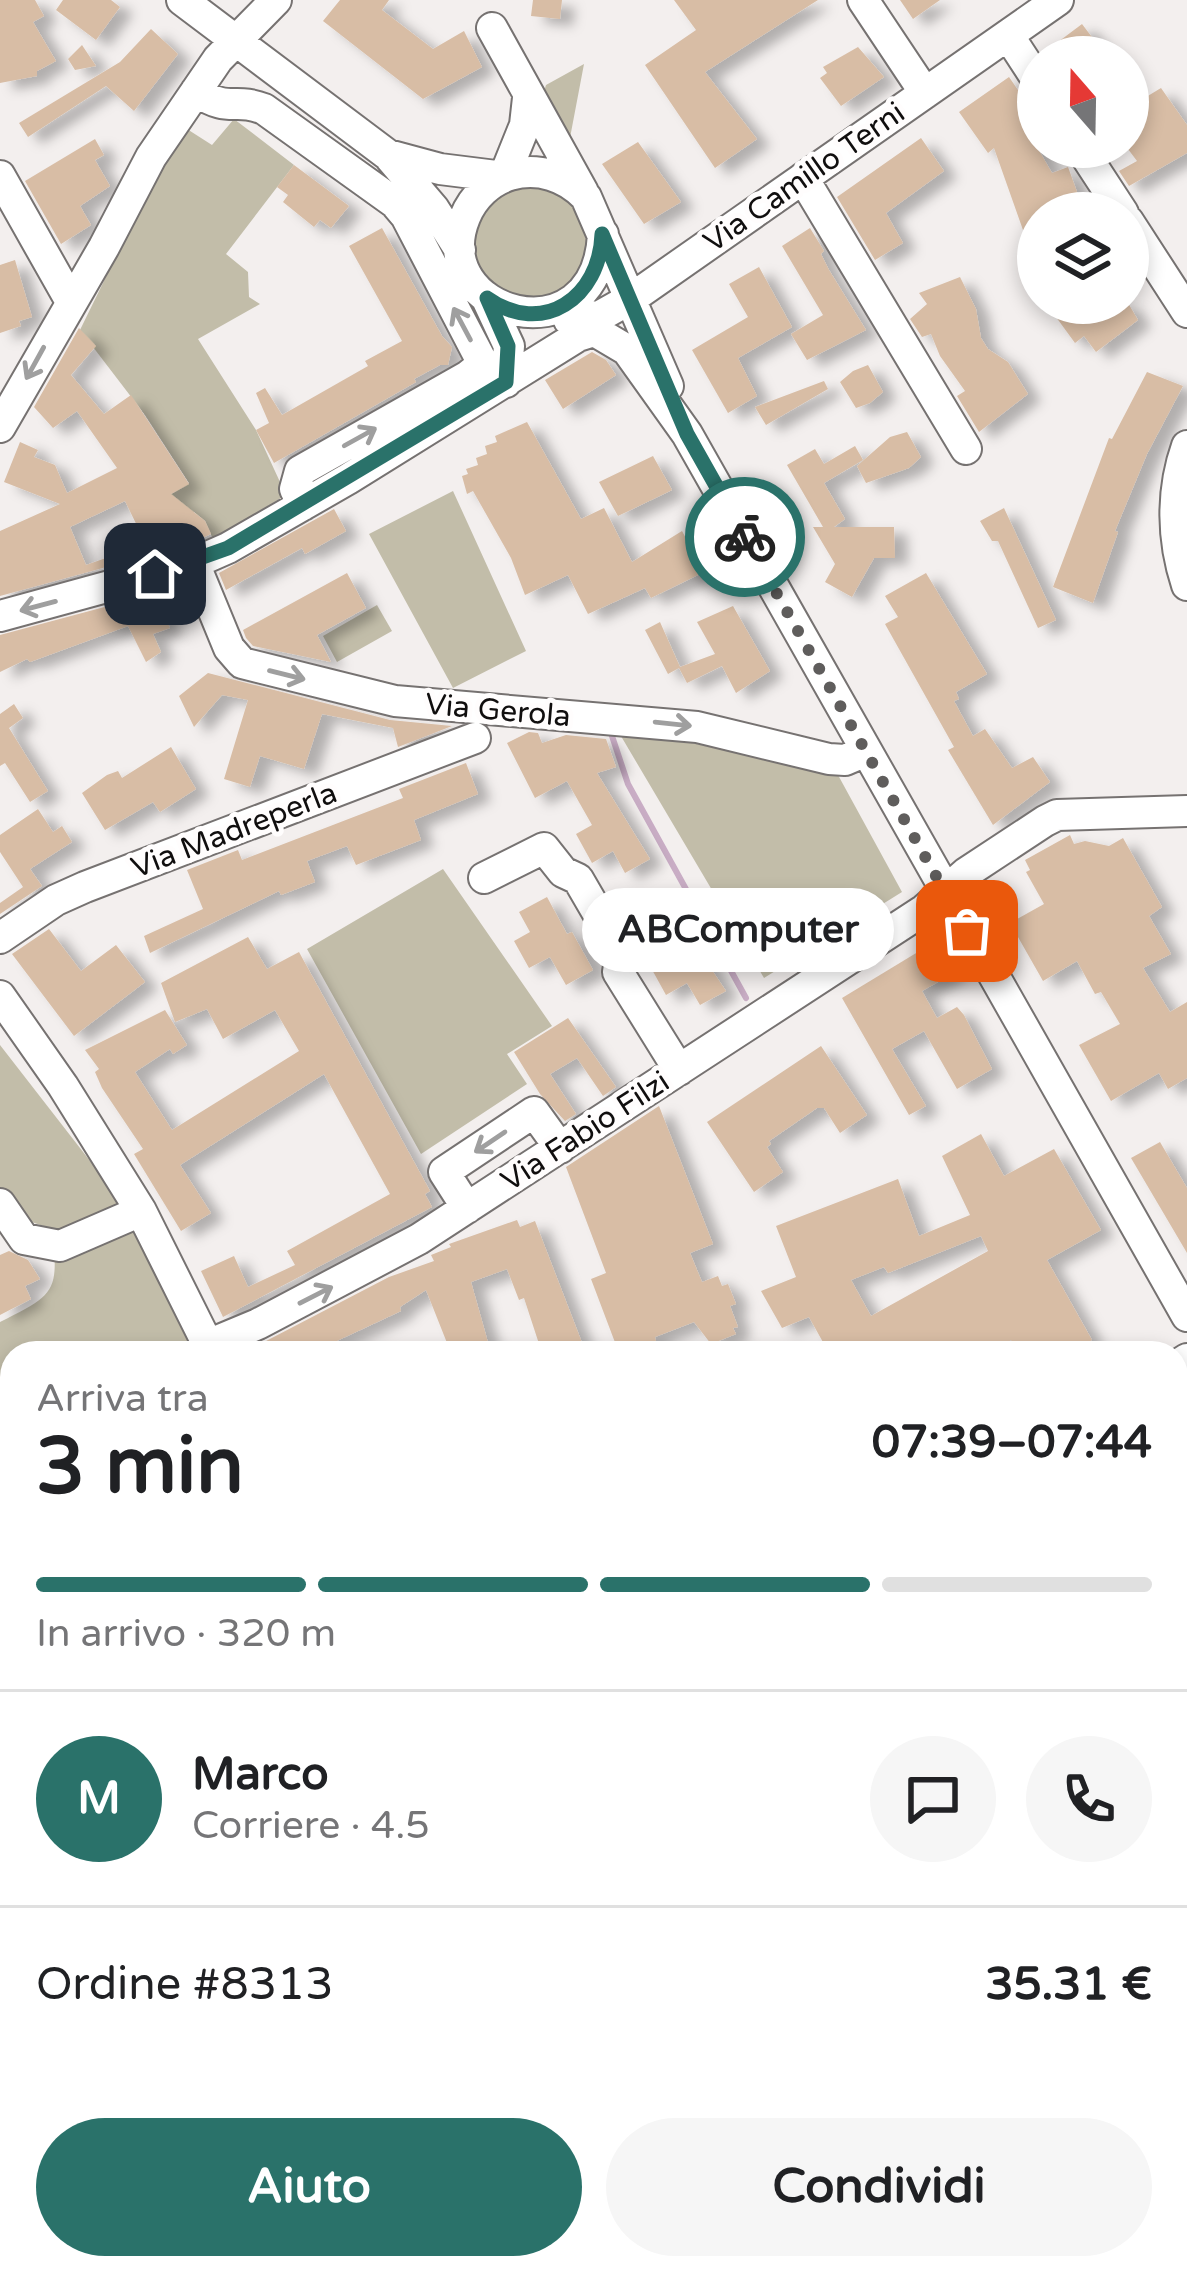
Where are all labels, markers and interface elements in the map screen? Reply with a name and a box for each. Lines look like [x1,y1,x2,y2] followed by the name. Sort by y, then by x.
[1017,36,1149,168] north arrow
[1017,36,1149,324] map controls
[697,94,912,261] street label: Via Camillo Terni
[1017,192,1149,324] button: layers
[450,306,473,342] one-way arrow
[23,345,46,380] one-way arrow
[342,425,377,448] one-way arrow
[685,477,805,597] courier
[712,504,778,570] icon: bike
[104,523,206,625] pin
[122,541,188,607] icon: home
[20,596,58,618] one-way arrow
[268,665,306,687] one-way arrow
[424,686,572,735] street label: Via Gerola
[653,713,692,736] one-way arrow
[126,774,342,887] street label: Via Madreperla
[916,880,1018,982] pin
[583,889,895,973] callout: ABComputer
[934,898,1000,964] icon: bag
[617,906,859,953] text: ABComputer
[494,1063,676,1200] street label: Via Fabio Filzi
[473,1129,507,1154] one-way arrow
[298,1283,334,1305] one-way arrow
[36,1375,209,1422] text: Arriva tra
[872,1416,1152,1470] text: 07:39–07:44
[36,1420,244,1514] text: 3 min
[36,1610,336,1657] text: In arrivo · 320 m
[870,1736,996,1862] button: chat
[1026,1736,1152,1862] button: phone
[192,1748,329,1802] text: Marco
[77,1772,121,1826] text: M
[192,1802,430,1849] text: Corriere · 4.5
[36,1958,333,2012] text: Ordine #8313
[985,1958,1152,2012] text: 35.31 €
[36,2118,582,2256] button: Aiuto
[606,2118,1152,2256] button: Condividi

